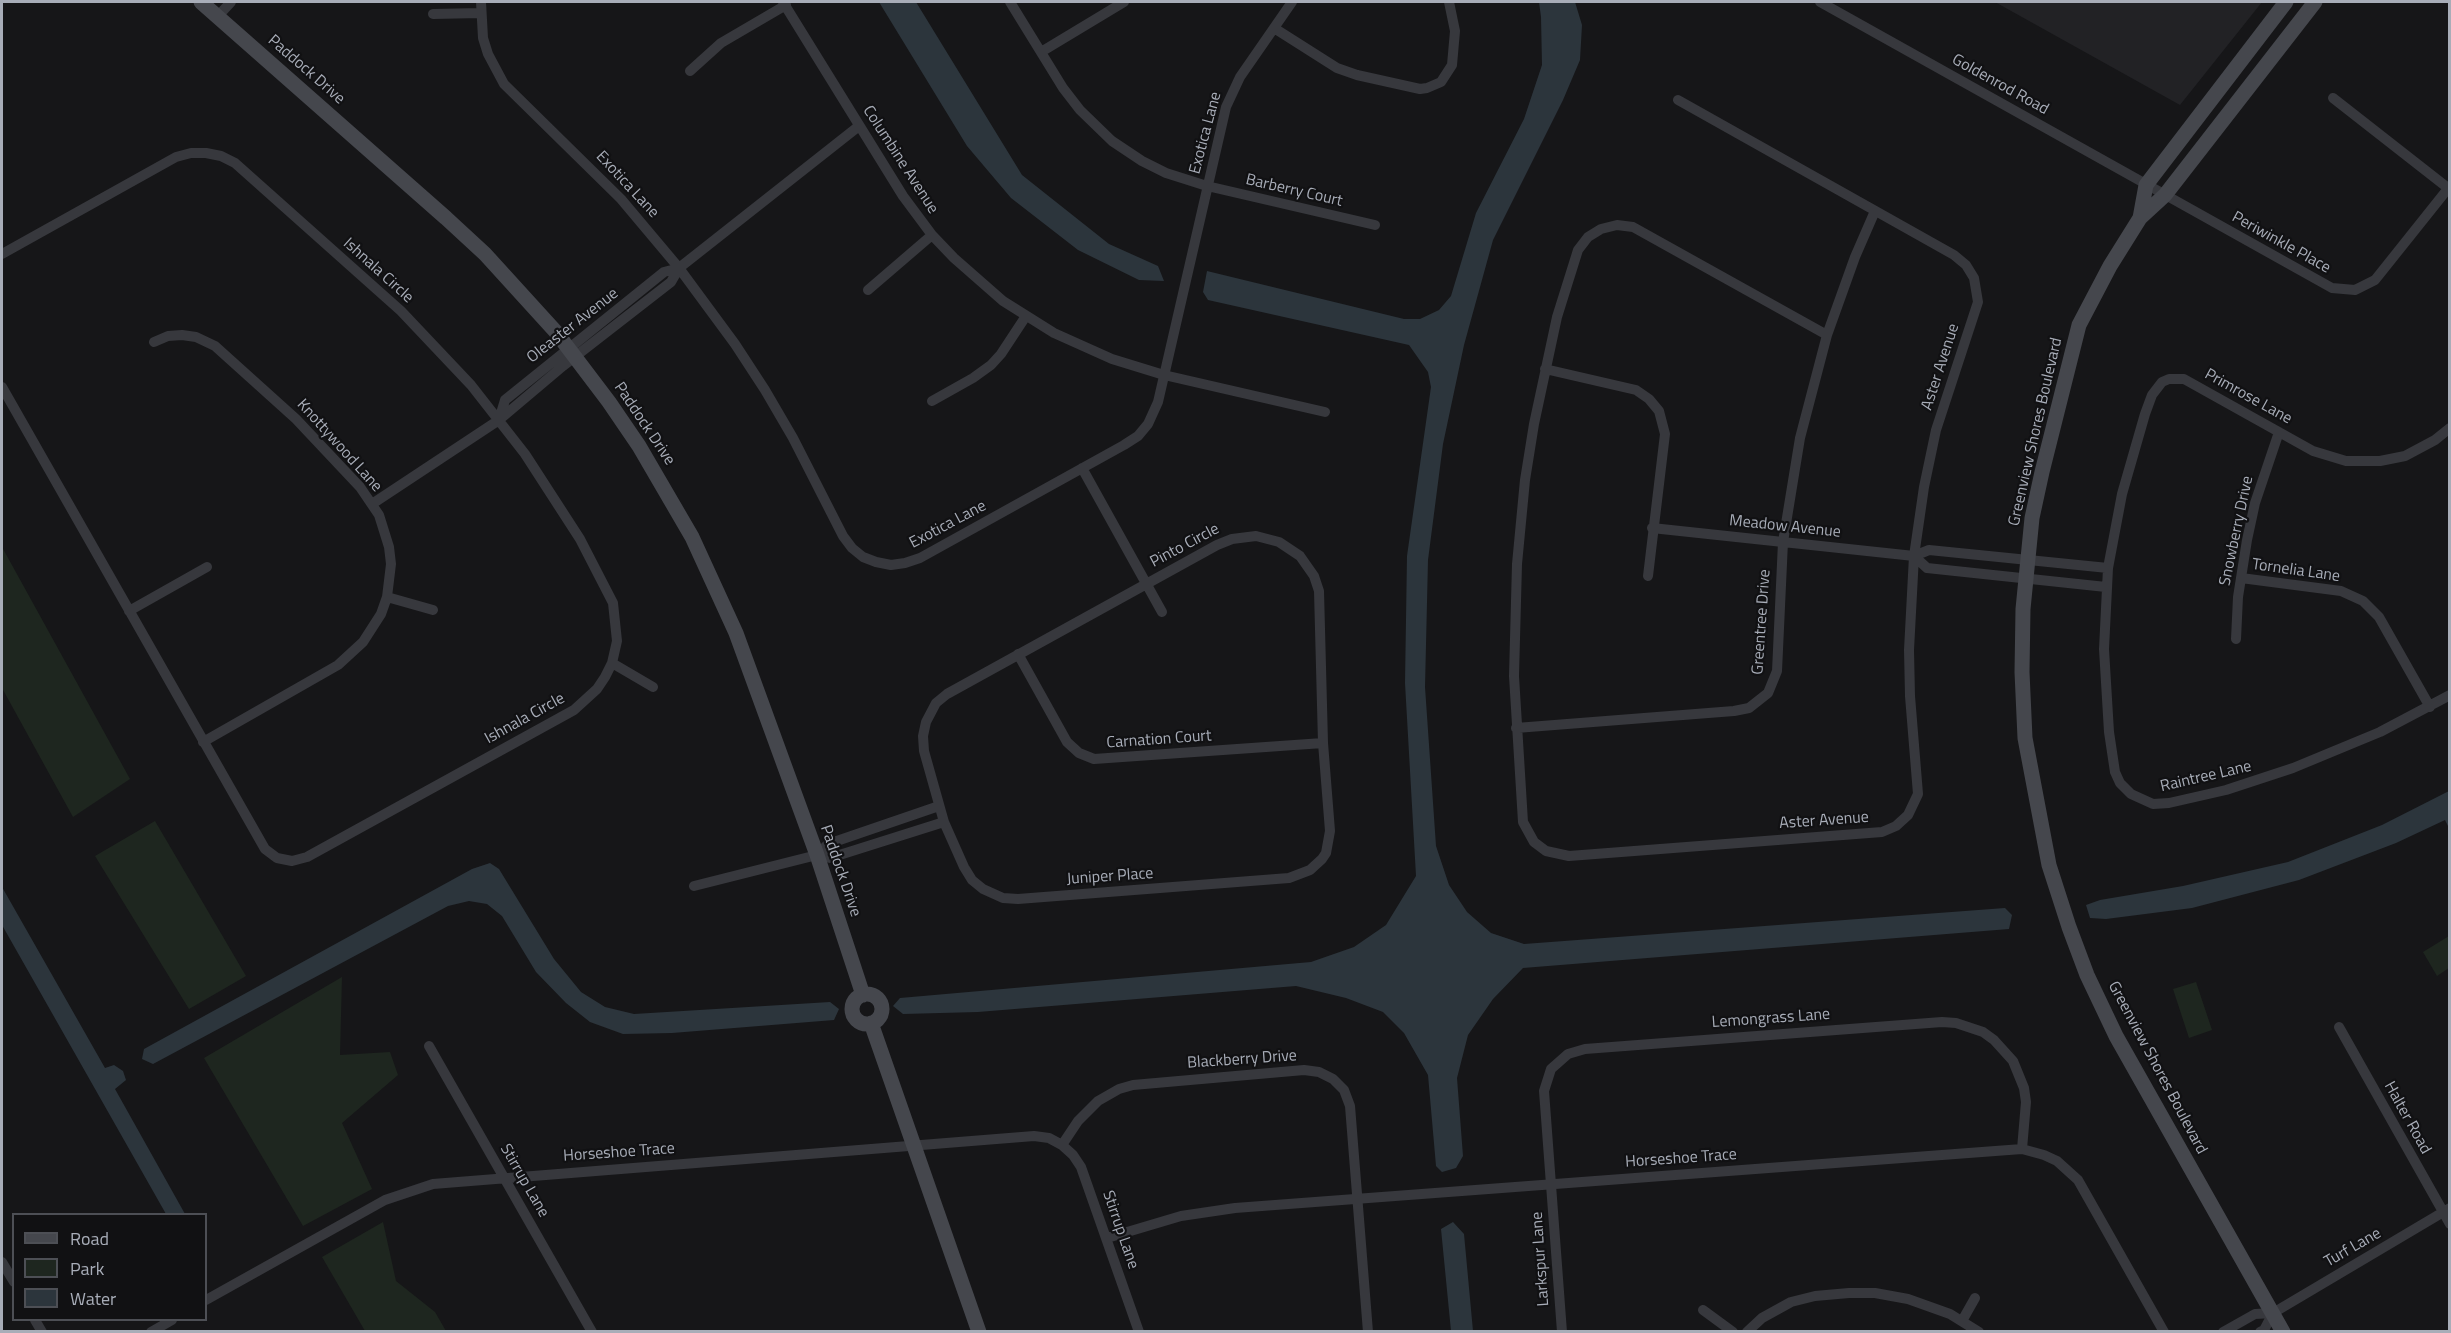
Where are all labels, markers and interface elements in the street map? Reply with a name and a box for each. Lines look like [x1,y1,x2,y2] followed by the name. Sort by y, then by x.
[263,31,349,109] street label: Paddock Drive
[1948,51,2052,119] street label: Goldenrod Road
[1186,90,1226,176] street label: Exotica Lane
[858,102,942,218] street label: Columbine Avenue
[591,148,663,222] street label: Exotica Lane
[1244,171,1344,211] street label: Barberry Court
[2228,208,2334,278] street label: Periwinkle Place
[339,234,417,308] street label: Ishnala Circle
[524,284,622,368] street label: Oleaster Avenue
[1918,321,1964,413] street label: Aster Avenue
[2005,336,2067,528] street label: Greenview Shores Boulevard
[2201,365,2295,429] street label: Primrose Lane
[609,379,679,469] street label: Paddock Drive
[292,396,386,496] street label: Knottywood Lane
[2216,474,2258,588] street label: Snowberry Drive
[906,497,990,553] street label: Exotica Lane
[1728,512,1842,542] street label: Meadow Avenue
[1147,520,1223,572] street label: Pinto Circle
[2251,555,2341,587] street label: Tornelia Lane
[1749,569,1775,675] street label: Greentree Drive
[482,689,568,749] street label: Ishnala Circle
[1106,727,1212,753] street label: Carnation Court
[2159,757,2253,797] street label: Raintree Lane
[1779,808,1869,834] street label: Aster Avenue
[815,823,865,919] street label: Paddock Drive
[1066,864,1154,890] street label: Juniper Place
[2103,978,2211,1158] street label: Greenview Shores Boulevard
[1711,1005,1831,1033] street label: Lemongrass Lane
[1186,1047,1298,1073] street label: Blackberry Drive
[2379,1078,2435,1158] street label: Halter Road
[563,1140,675,1166] street label: Horseshoe Trace
[495,1141,553,1221] street label: Stirrup Lane
[1625,1146,1737,1172] street label: Horseshoe Trace
[1098,1188,1142,1272] street label: Stirrup Lane
[1528,1211,1554,1307] street label: Larkspur Lane
[12,1213,207,1321] legend
[2321,1224,2385,1272] street label: Turf Lane
[70,1225,109,1252] text: Road
[70,1255,104,1282] text: Park
[70,1285,116,1312] text: Water

